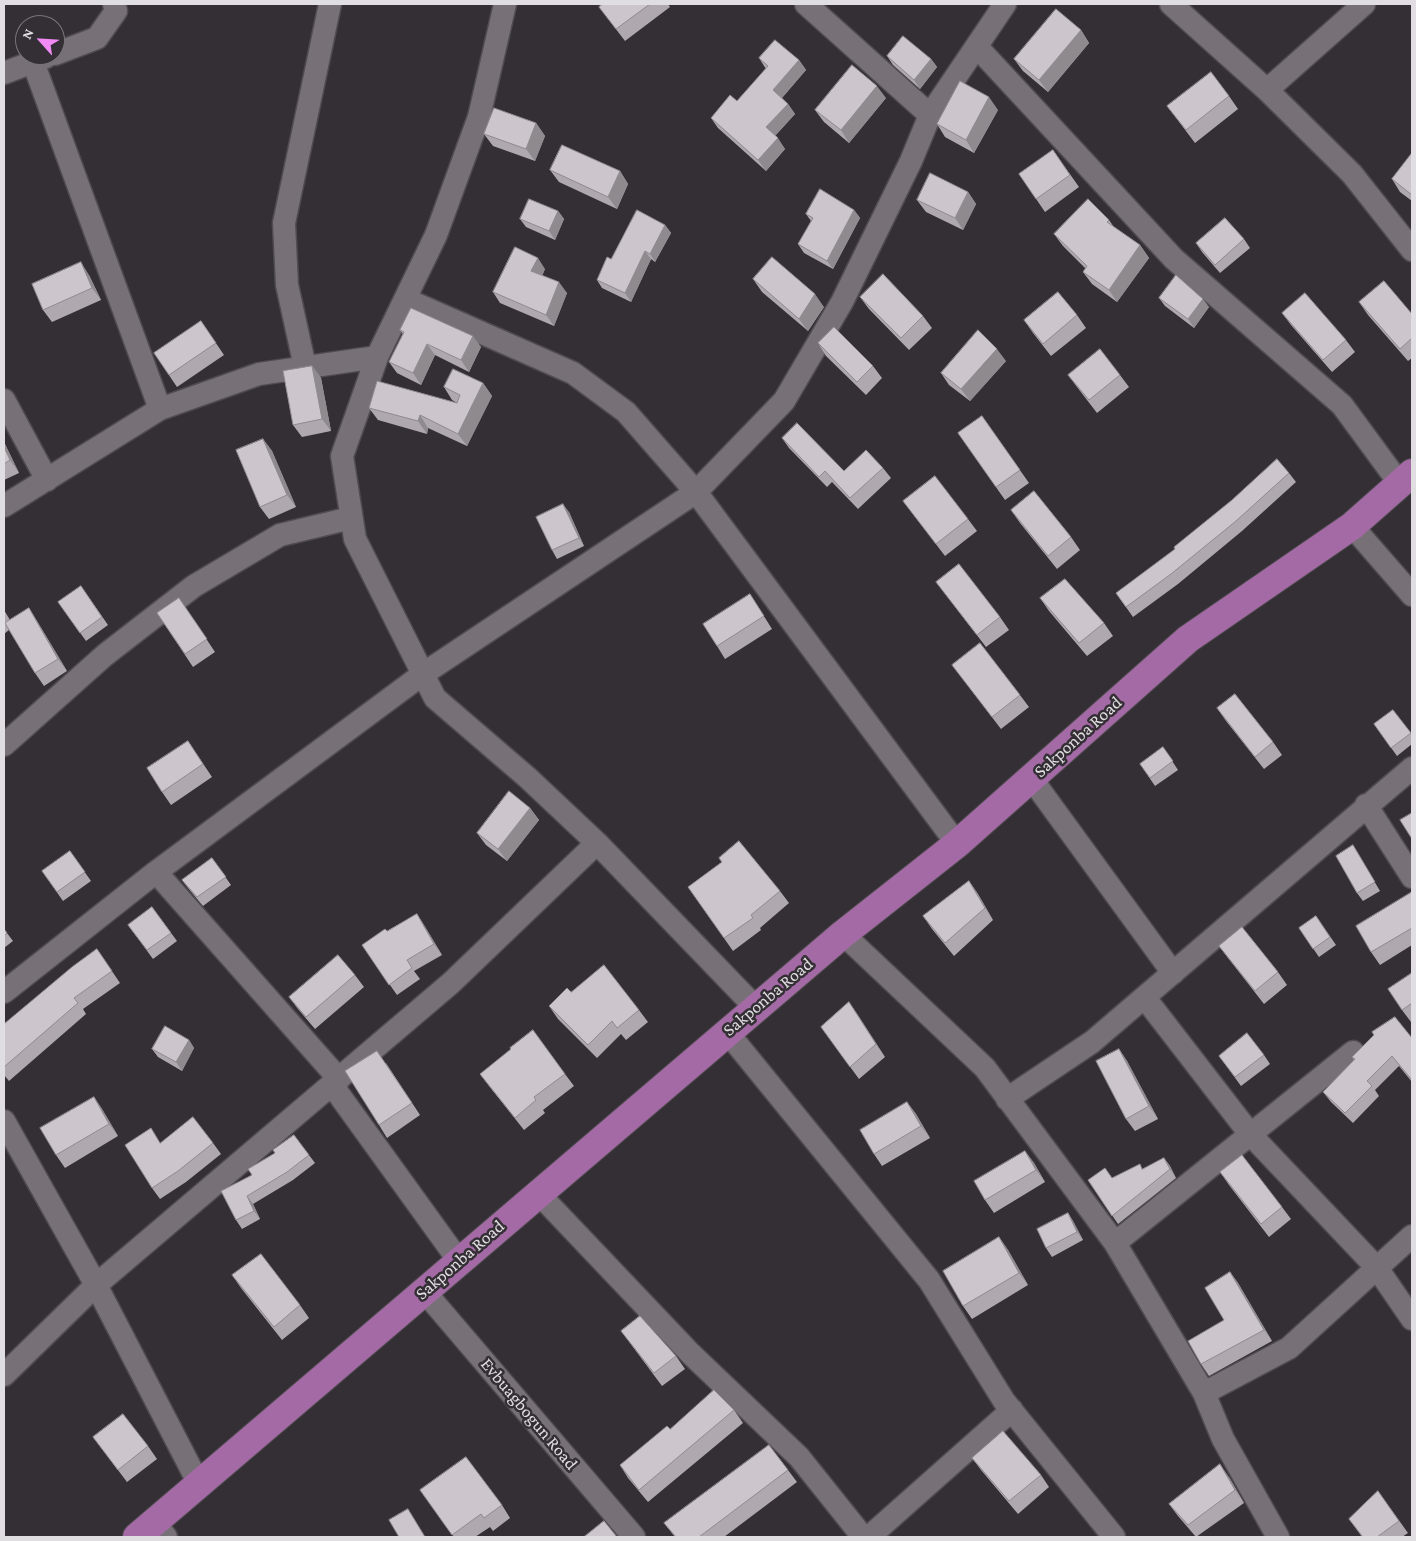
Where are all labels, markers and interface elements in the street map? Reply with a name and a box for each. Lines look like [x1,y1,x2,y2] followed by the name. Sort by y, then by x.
[15,15,65,65] north arrow
[18,26,37,42] text: N
[1030,692,1126,782] street label: Sakponba Road
[719,953,817,1041] street label: Sakponba Road
[411,1215,509,1305] street label: Sakponba Road
[476,1354,582,1474] street label: Evbuagbogun Road

